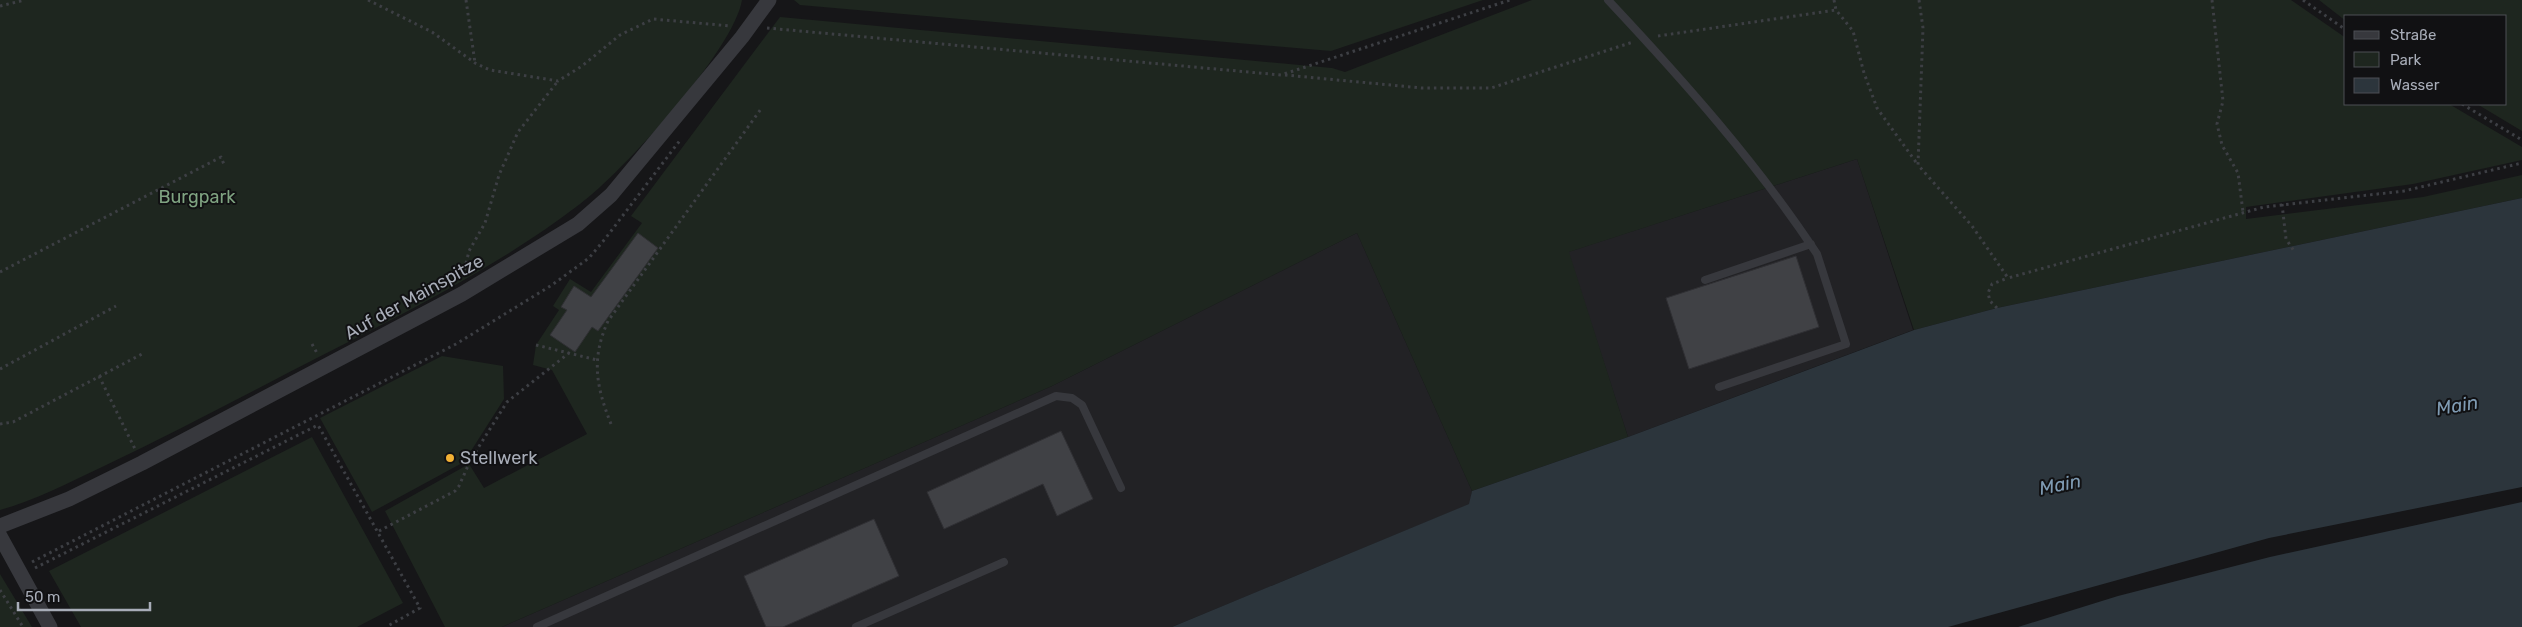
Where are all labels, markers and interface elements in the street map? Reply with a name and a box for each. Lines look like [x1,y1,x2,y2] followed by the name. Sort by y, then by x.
[2344,15,2507,105] legend
[2390,26,2436,44] text: Straße
[2390,51,2421,69] text: Park
[2390,76,2440,94] text: Wasser
[158,186,236,208] park label: Burgpark
[341,250,487,344] street label: Auf der Mainspitze
[2434,390,2480,421] water label: Main
[460,447,538,469] place label: Stellwerk
[444,452,456,464] marker: Stellwerk
[2037,469,2083,500] water label: Main
[18,580,150,612] scale bar
[25,588,60,606] text: 50 m

